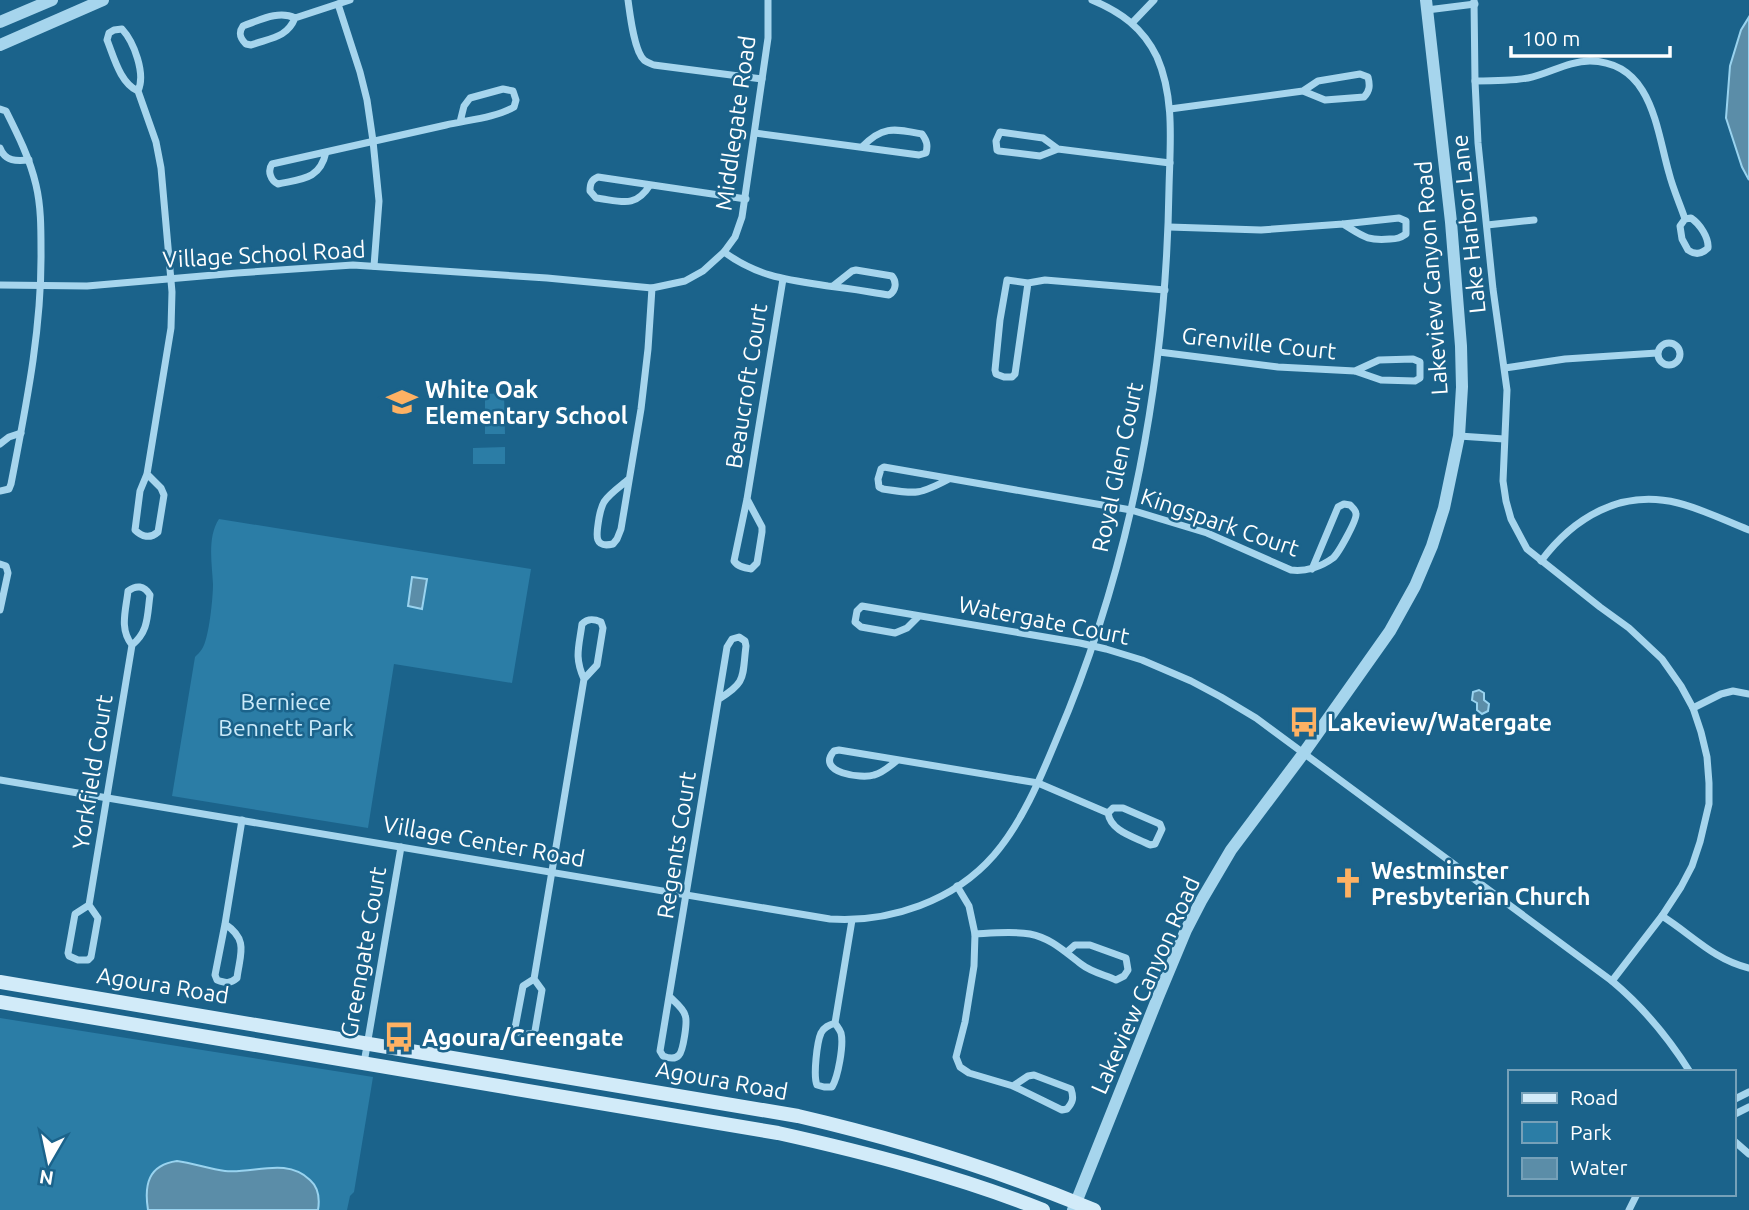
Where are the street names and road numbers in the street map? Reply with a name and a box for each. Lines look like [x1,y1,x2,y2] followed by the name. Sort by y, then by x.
[710,34,760,212] street label: Middlegate Road
[1446,133,1490,315] street label: Lake Harbor Lane
[1410,160,1452,396] street label: Lakeview Canyon Road
[162,236,366,272] street label: Village School Road
[721,302,771,470] street label: Beaucroft Court
[1181,322,1337,364] street label: Grenville Court
[1087,380,1147,554] street label: Royal Glen Court
[1138,483,1302,561] street label: Kingspark Court
[956,591,1132,649] street label: Watergate Court
[67,693,117,851] street label: Yorkfield Court
[652,770,700,920] street label: Regents Court
[381,811,587,871] street label: Village Center Road
[336,865,390,1039] street label: Greengate Court
[1086,873,1204,1097] street label: Lakeview Canyon Road
[95,962,231,1008] street label: Agoura Road
[654,1056,790,1104] street label: Agoura Road

